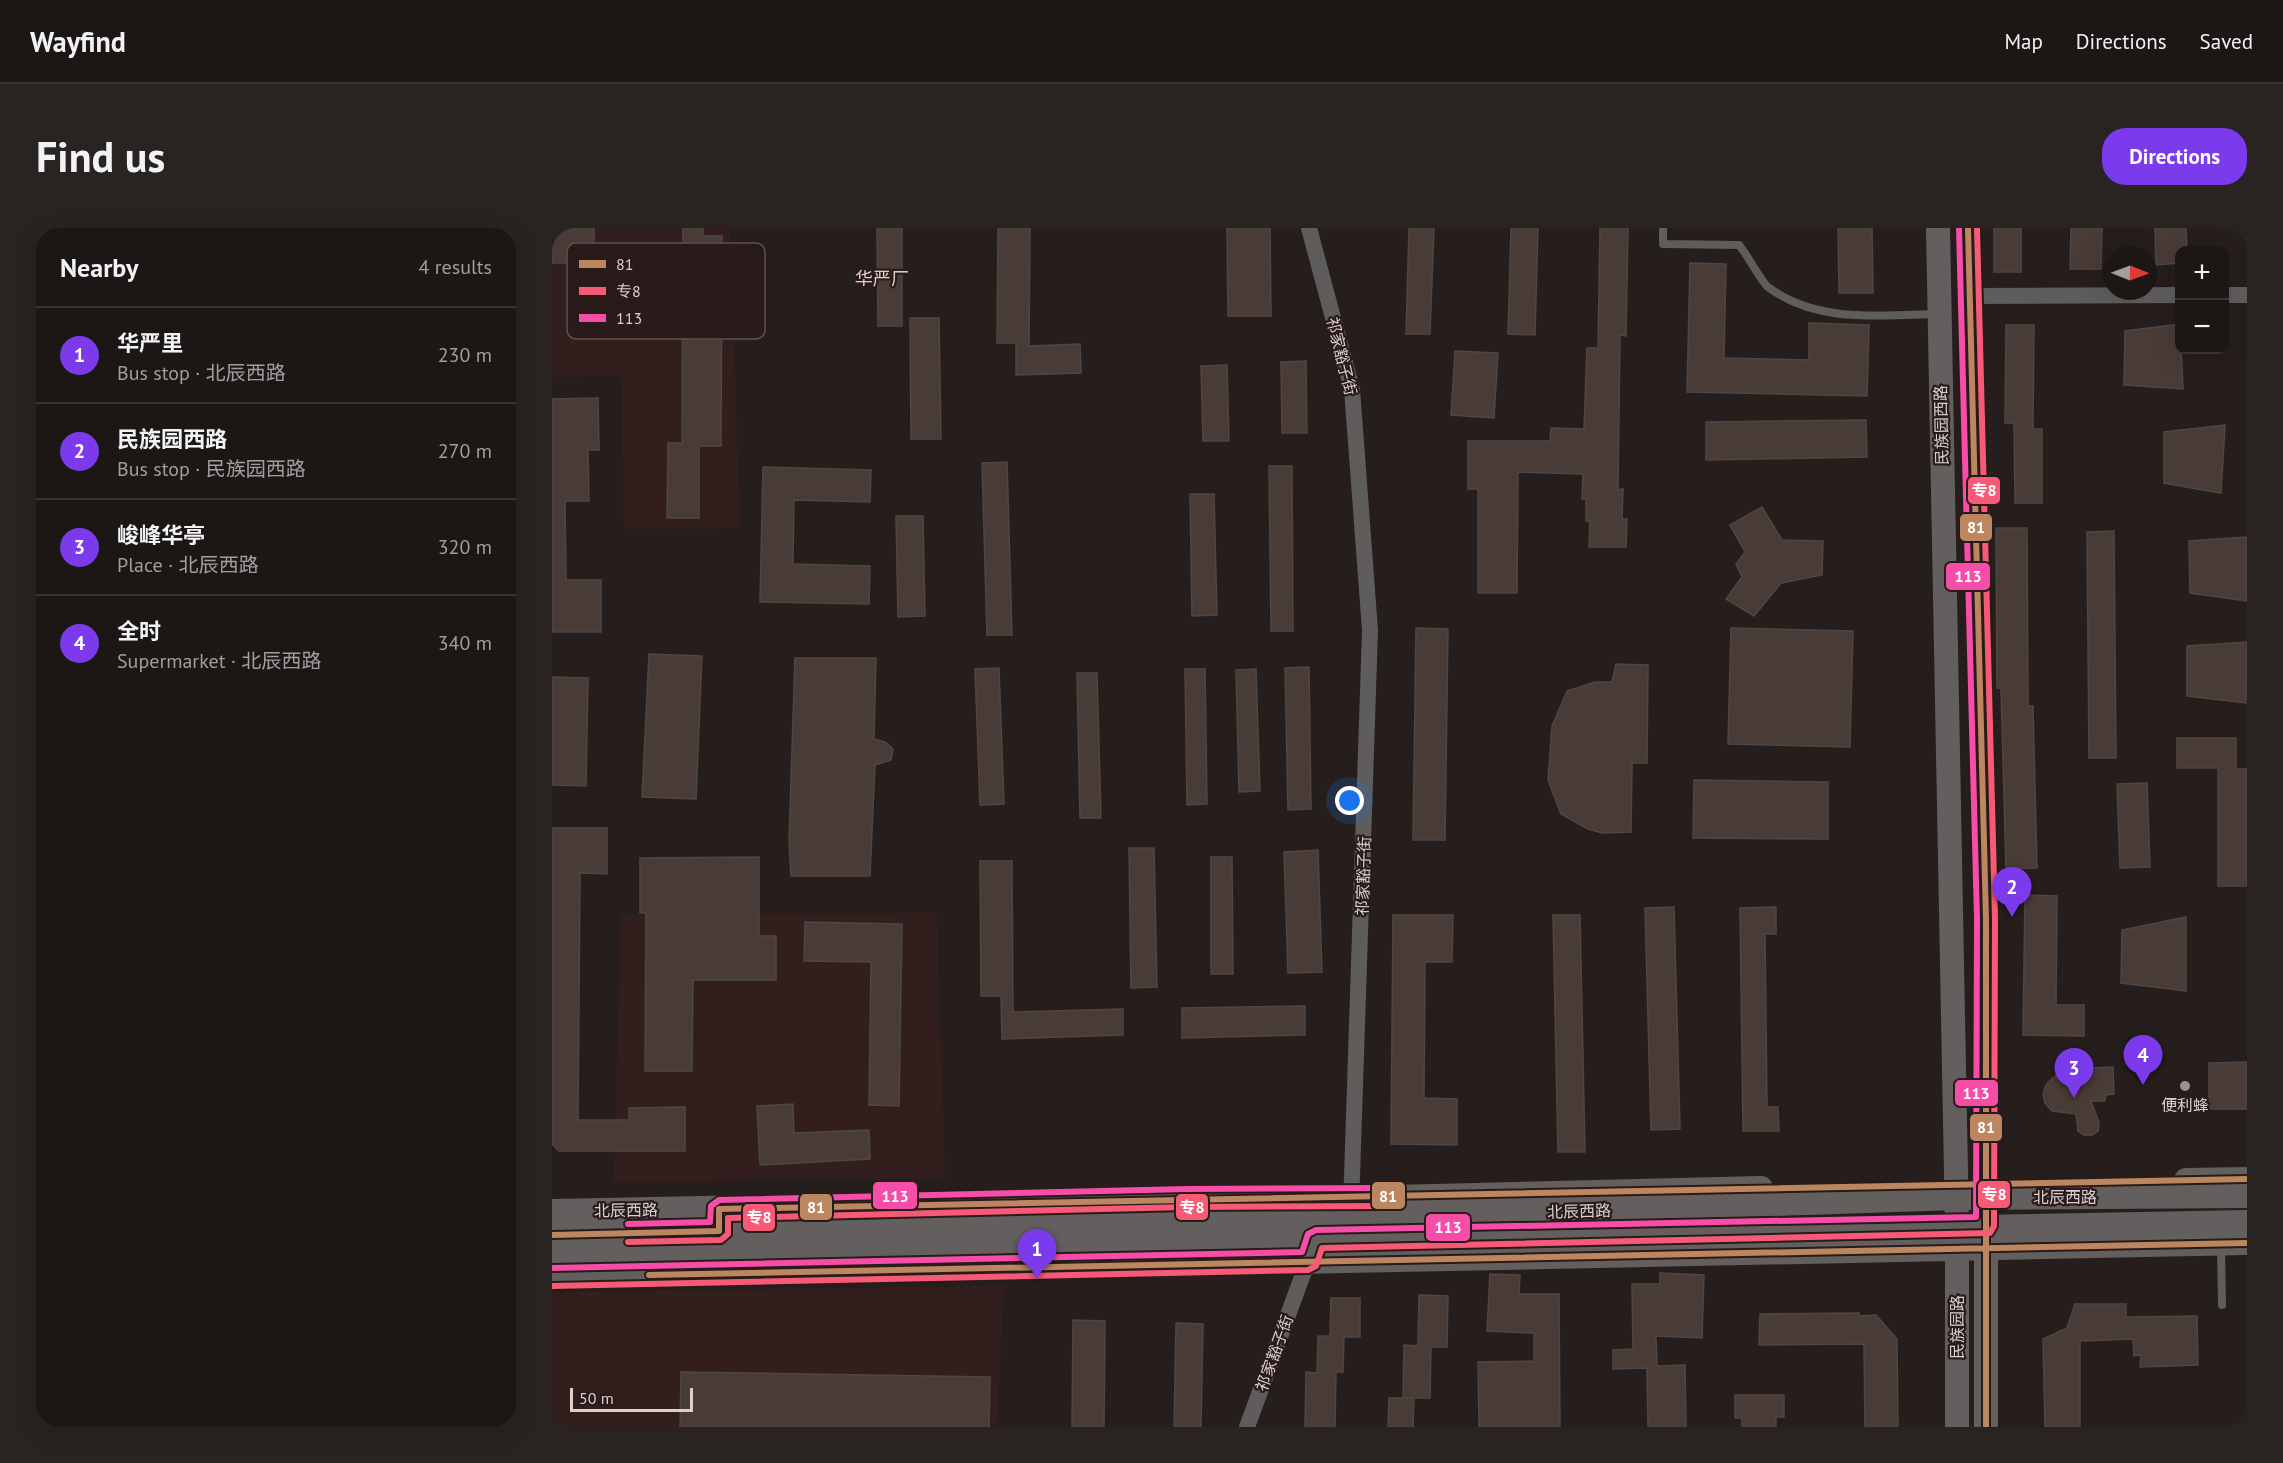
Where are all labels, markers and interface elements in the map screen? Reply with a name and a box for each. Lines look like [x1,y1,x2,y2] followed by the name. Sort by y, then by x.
[30,23,126,60] text: Wayfind
[2004,28,2043,55] text: Map
[2076,28,2167,55] text: Directions
[2200,28,2253,55] text: Saved
[2102,128,2247,185] button: Directions
[36,129,165,184] text: Find us
[567,243,765,339] legend
[2103,246,2157,300] north arrow
[2175,246,2229,354] map controls
[2175,246,2229,300] button: +
[60,251,138,284] text: Nearby
[419,254,492,280] text: 4 results
[616,254,633,274] text: 81
[855,267,909,290] district label: 华严厂
[616,281,641,301] text: 专8
[2175,300,2229,354] button: −
[616,308,642,328] text: 113
[1323,315,1361,397] street label: 祁家豁子街
[117,329,183,357] text: 华严里
[74,342,85,368] text: 1
[438,342,492,368] text: 230 m
[117,360,286,386] text: Bus stop · 北辰西路
[1930,385,1952,465] street label: 民族园西路
[117,425,227,453] text: 民族园西路
[74,438,85,464] text: 2
[438,438,492,464] text: 270 m
[117,456,306,482] text: Bus stop · 民族园西路
[1967,476,2001,505] line badge: 专8
[1971,480,1997,500] text: 专8
[1959,513,1993,542] line badge: 81
[1967,517,1985,537] text: 81
[117,521,205,549] text: 峻峰华亭
[74,534,85,560] text: 3
[438,534,492,560] text: 320 m
[117,552,259,578] text: Place · 北辰西路
[1945,562,1991,591] line badge: 113
[1954,566,1982,586] text: 113
[117,617,161,645] text: 全时
[74,630,85,656] text: 4
[438,630,492,656] text: 340 m
[117,648,321,674] text: Supermarket · 北辰西路
[1335,786,1364,815] your location
[1352,836,1374,916] street label: 祁家豁子街
[1992,868,2032,917] pin: 2
[2124,1036,2162,1085] pin: 4
[2054,1048,2093,1098] pin: 3
[1954,1079,1999,1107] line badge: 113
[2178,1079,2192,1093] marker: 便利蜂
[1962,1083,1990,1103] text: 113
[2161,1095,2209,1115] place label: 便利蜂
[1969,1113,2003,1142] line badge: 81
[1977,1117,1995,1137] text: 81
[1977,1180,2011,1209] line badge: 专8
[872,1181,918,1210] line badge: 113
[1371,1181,1406,1210] line badge: 81
[1981,1184,2007,1204] text: 专8
[881,1186,909,1206] text: 113
[1379,1186,1397,1206] text: 81
[2033,1187,2097,1207] street label: 北辰西路
[799,1193,833,1221] line badge: 81
[1175,1193,1209,1221] line badge: 专8
[807,1197,825,1217] text: 81
[1179,1197,1205,1217] text: 专8
[594,1199,658,1221] street label: 北辰西路
[1547,1200,1611,1222] street label: 北辰西路
[742,1203,776,1232] line badge: 专8
[746,1207,772,1227] text: 专8
[1425,1213,1471,1242] line badge: 113
[1434,1217,1462,1237] text: 113
[1018,1230,1056,1279] pin: 1
[1947,1295,1967,1359] street label: 民族园路
[1251,1312,1297,1394] street label: 祁家豁子街
[570,1385,693,1412] scale bar
[579,1388,614,1408] text: 50 m

